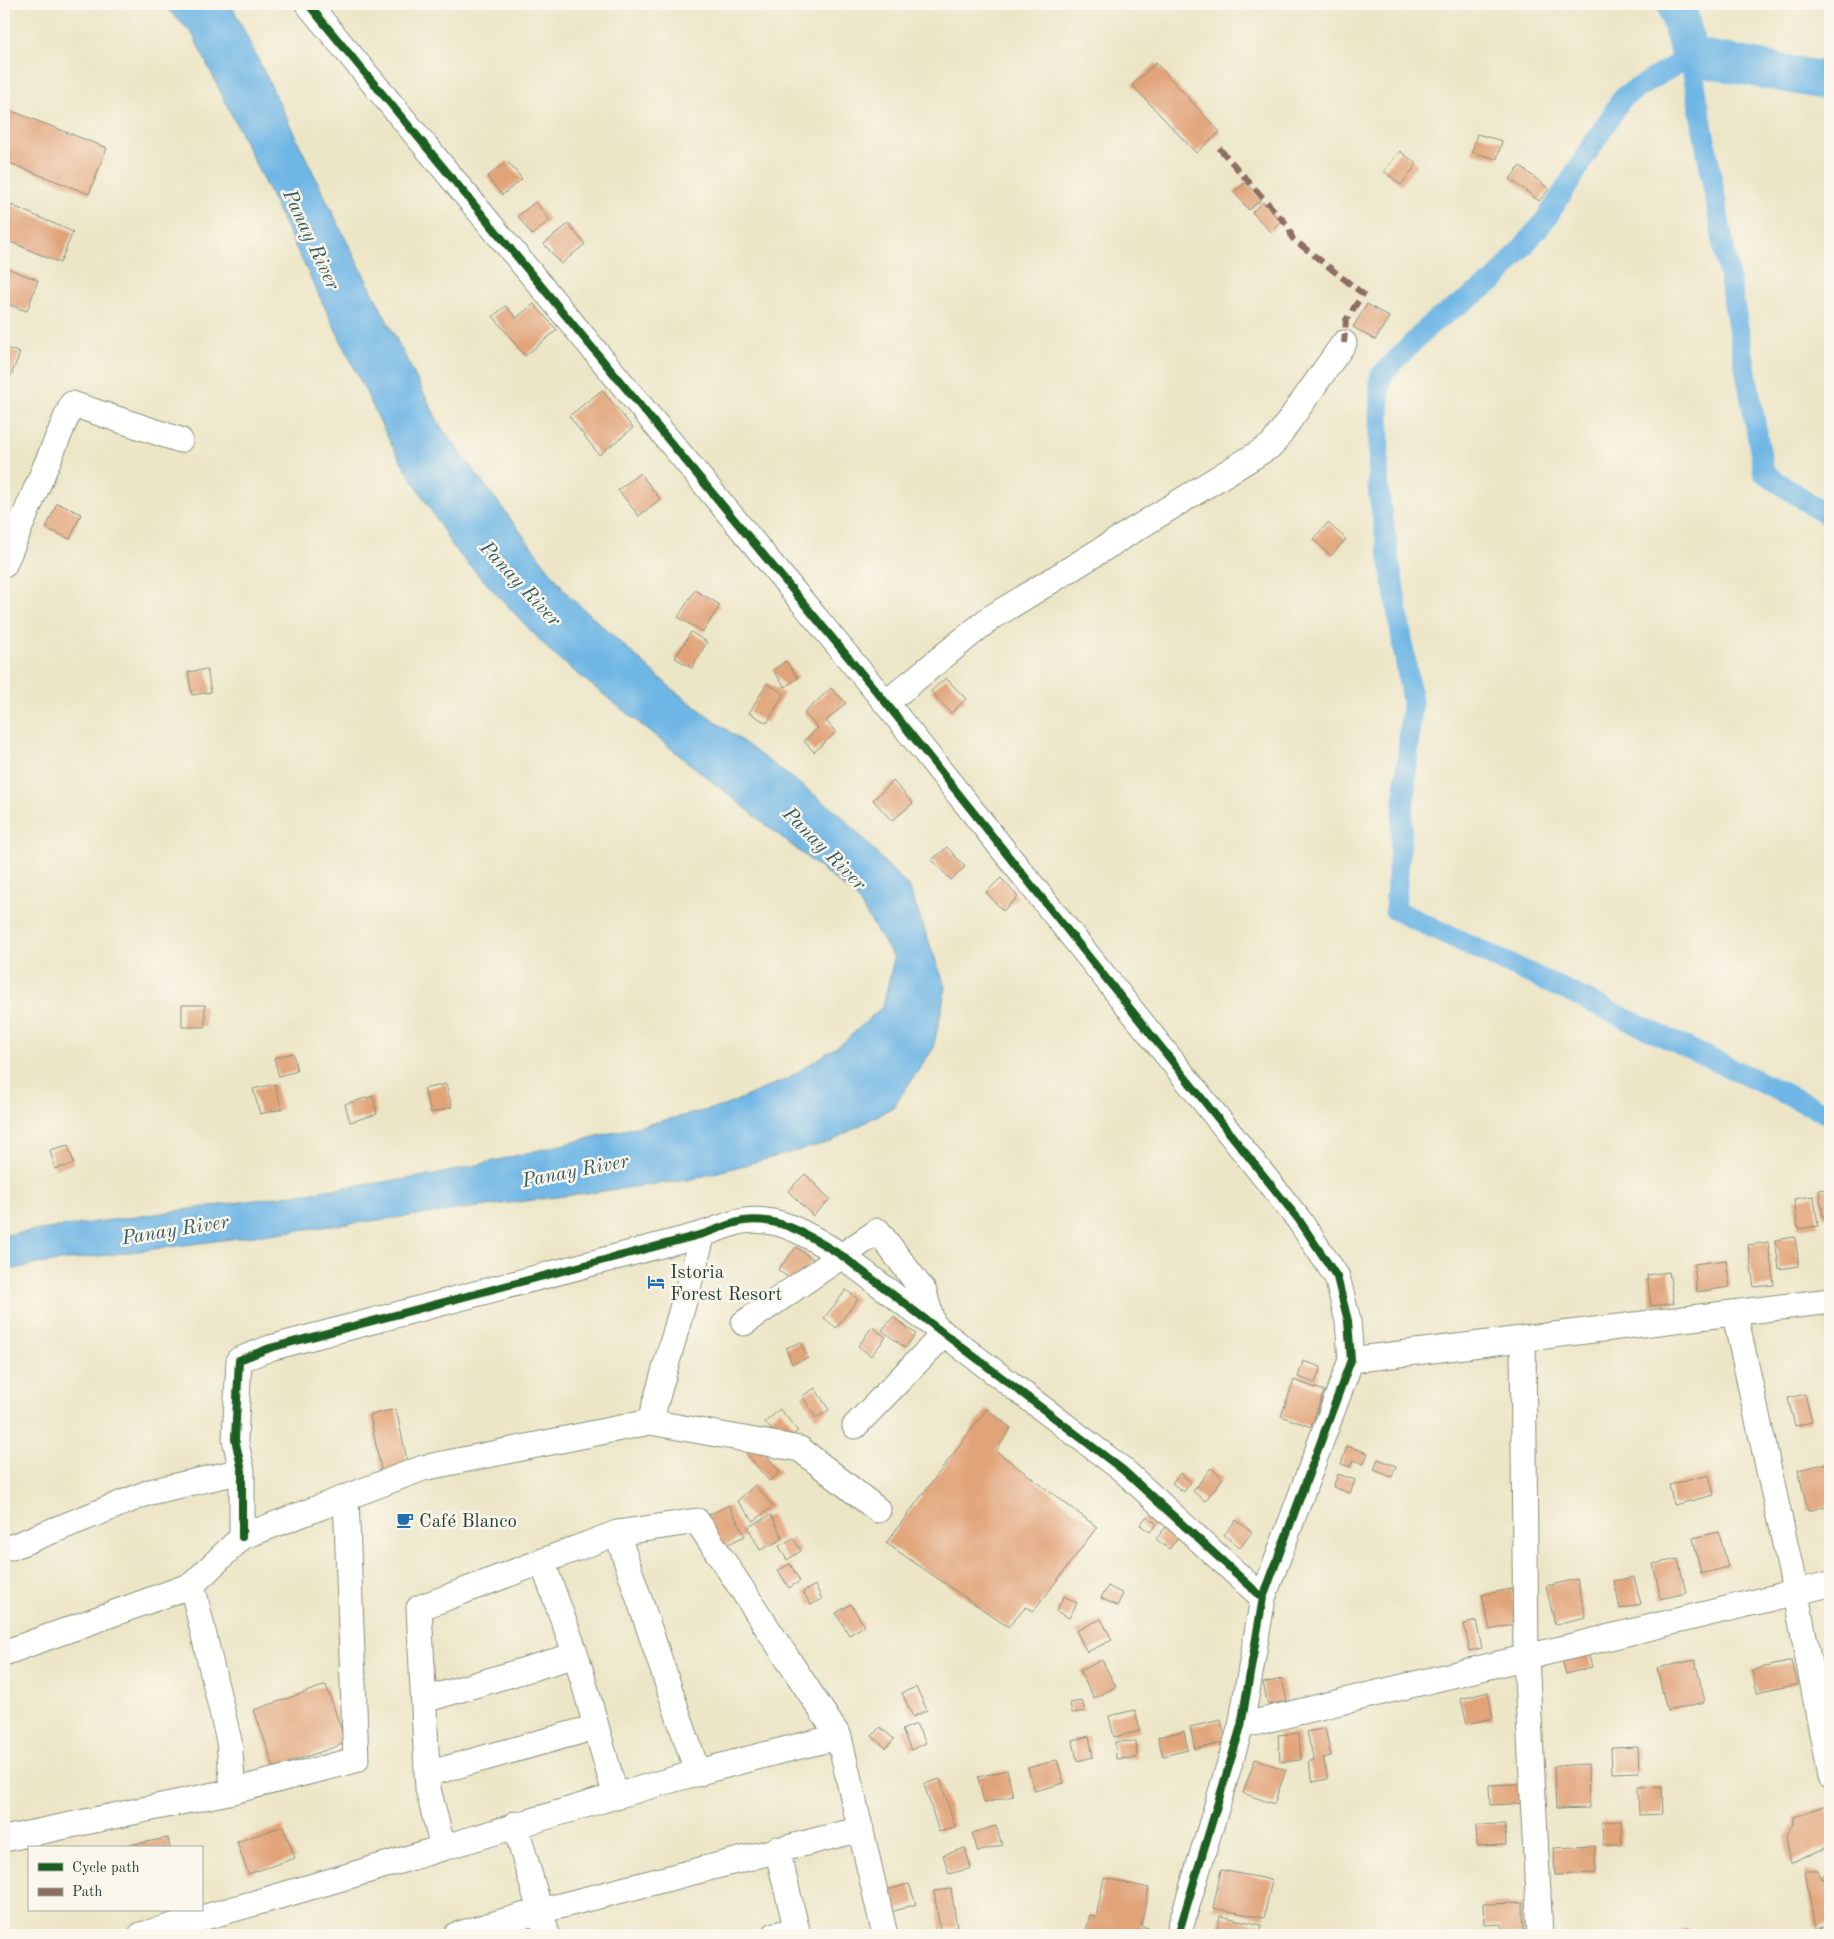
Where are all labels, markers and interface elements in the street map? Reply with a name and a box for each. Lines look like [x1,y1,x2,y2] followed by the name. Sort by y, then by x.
[278,186,342,293] water label: Panay River
[475,537,564,631] water label: Panay River
[778,803,869,895] water label: Panay River
[519,1152,631,1192] water label: Panay River
[119,1213,231,1249] water label: Panay River
[670,1264,782,1305] place label: Istoria Forest Resort
[646,1272,666,1292] hotel icon: Istoria Forest Resort
[395,1510,415,1530] cafe icon: Café Blanco
[419,1513,517,1532] place label: Café Blanco
[28,1846,202,1912] legend
[72,1861,140,1876] text: Cycle path
[72,1885,102,1900] text: Path

